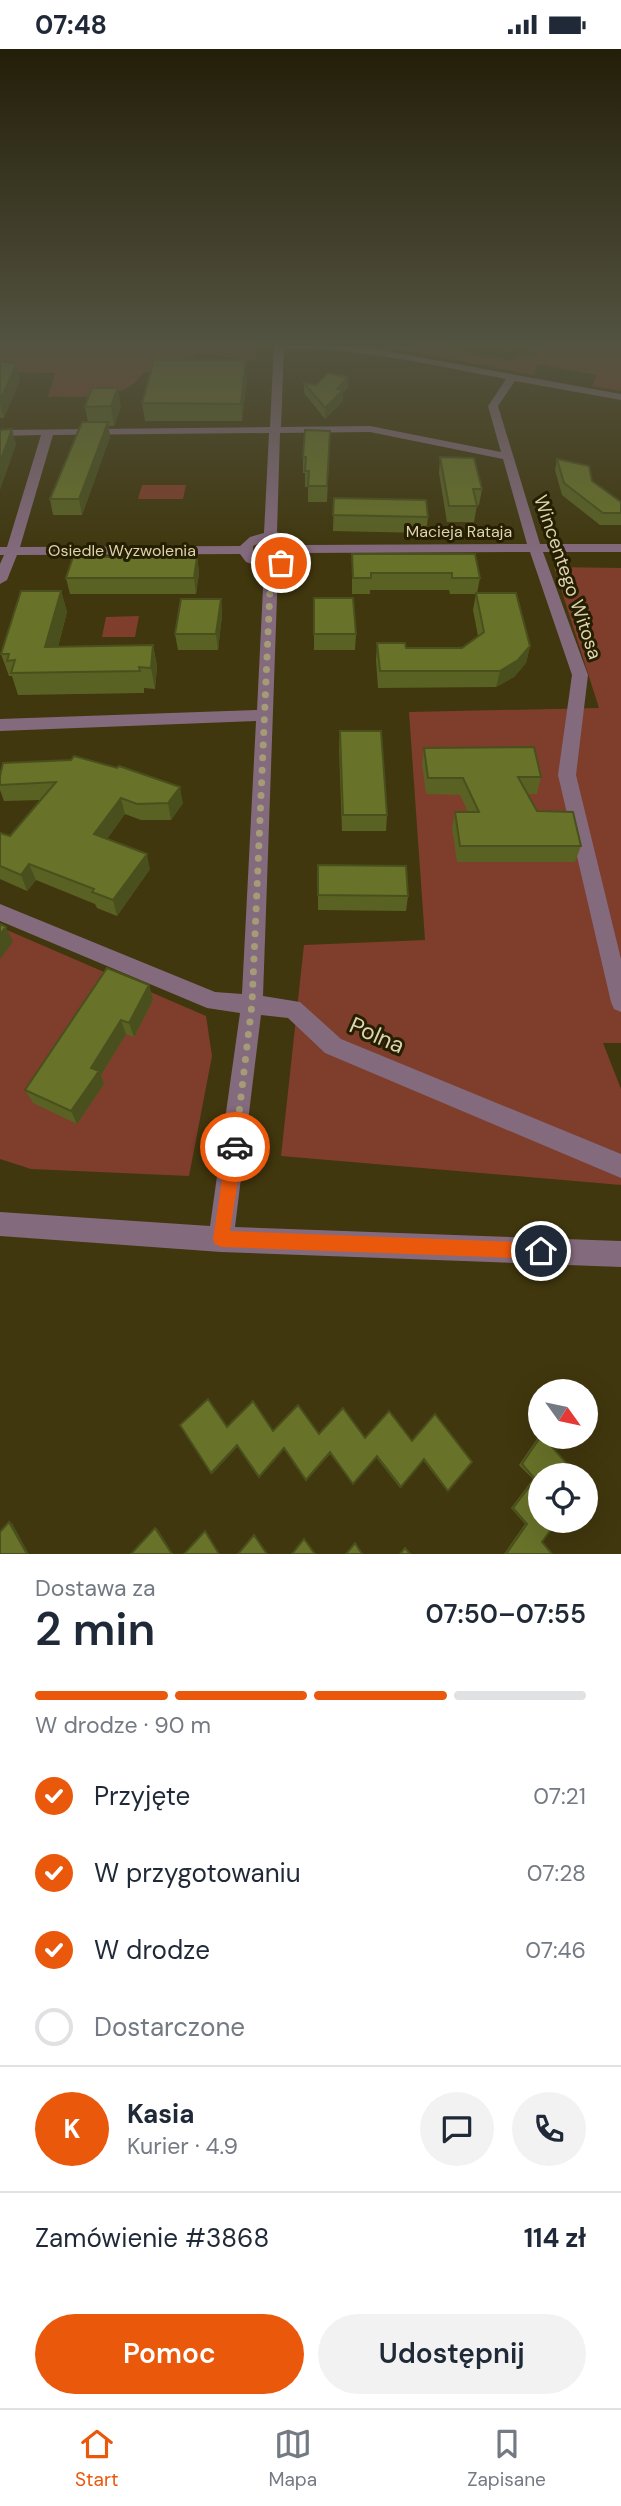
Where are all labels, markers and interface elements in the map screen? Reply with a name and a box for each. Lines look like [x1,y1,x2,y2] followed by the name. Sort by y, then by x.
[35,8,107,42] text: 07:48
[528,492,608,662] street label: Wincentego Witosa
[406,521,512,542] street label: Macieja Rataja
[251,533,311,593] pin
[48,540,196,561] street label: Osiedle Wyzwolenia
[262,544,300,582] icon: bag
[345,1010,409,1060] street label: Polna
[200,1112,270,1182] courier
[216,1128,254,1166] icon: car
[511,1221,571,1281] pin
[522,1232,560,1270] icon: home
[528,1379,598,1449] north arrow
[528,1379,598,1533] map controls
[528,1463,598,1533] button: locate
[35,1573,156,1603] text: Dostawa za
[426,1597,586,1631] text: 07:50–07:55
[35,1599,155,1659] text: 2 min
[35,1710,211,1740] text: W drodze · 90 m
[35,1777,73,1815] icon: check
[94,1779,190,1813] text: Przyjęte
[533,1781,586,1811] text: 07:21
[35,1854,73,1892] icon: check
[94,1856,301,1890] text: W przygotowaniu
[527,1858,586,1888] text: 07:28
[35,1931,73,1969] icon: check
[94,1933,210,1967] text: W drodze
[525,1935,586,1965] text: 07:46
[94,2010,245,2044] text: Dostarczone
[420,2092,494,2166] button: chat
[512,2092,586,2166] button: phone
[127,2097,194,2131] text: Kasia
[64,2112,80,2146] text: K
[127,2131,238,2161] text: Kurier · 4.9
[35,2221,269,2255] text: Zamówienie #3868
[524,2221,586,2255] text: 114 zł
[35,2314,304,2394] button: Pomoc
[318,2314,586,2394] button: Udostępnij
[75,2425,118,2492] tab: Start
[269,2425,317,2492] tab: Mapa
[467,2425,546,2492] tab: Zapisane

